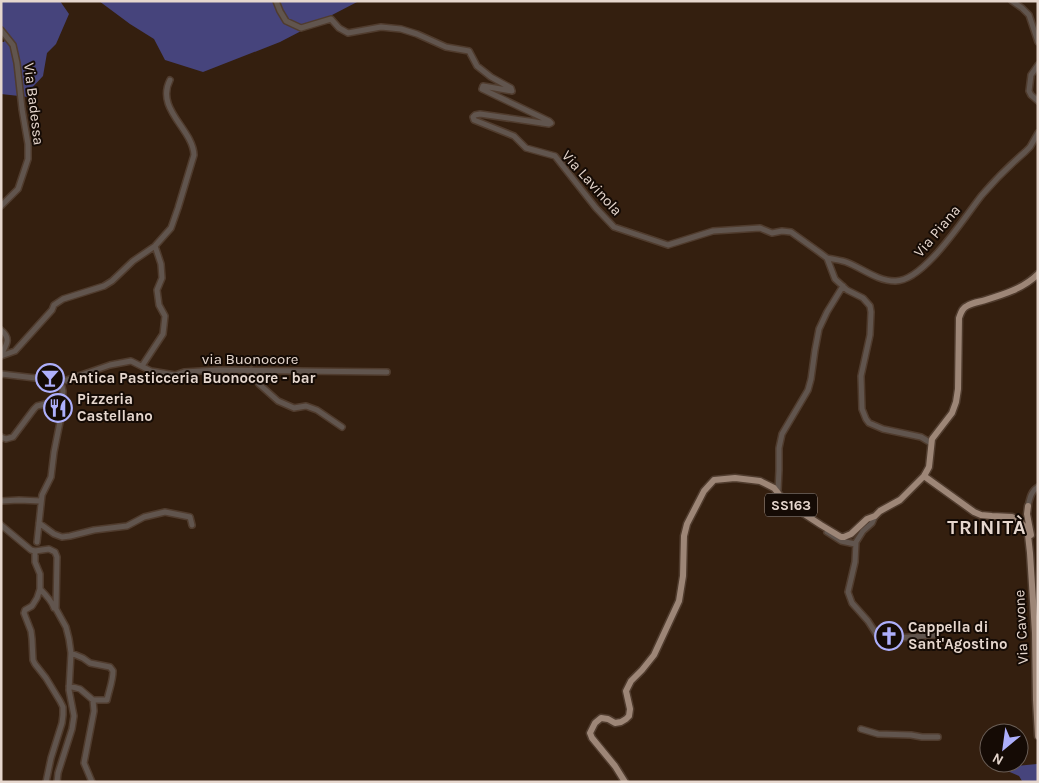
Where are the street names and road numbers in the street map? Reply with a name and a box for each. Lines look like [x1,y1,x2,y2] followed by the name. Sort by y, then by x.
[20,62,48,146] street label: Via Badessa
[558,147,626,219] street label: Via Lavinola
[910,201,964,261] street label: Via Piana
[202,350,298,368] street label: via Buonocore
[765,494,817,516] road number: SS163
[1010,589,1032,665] street label: Via Cavone

